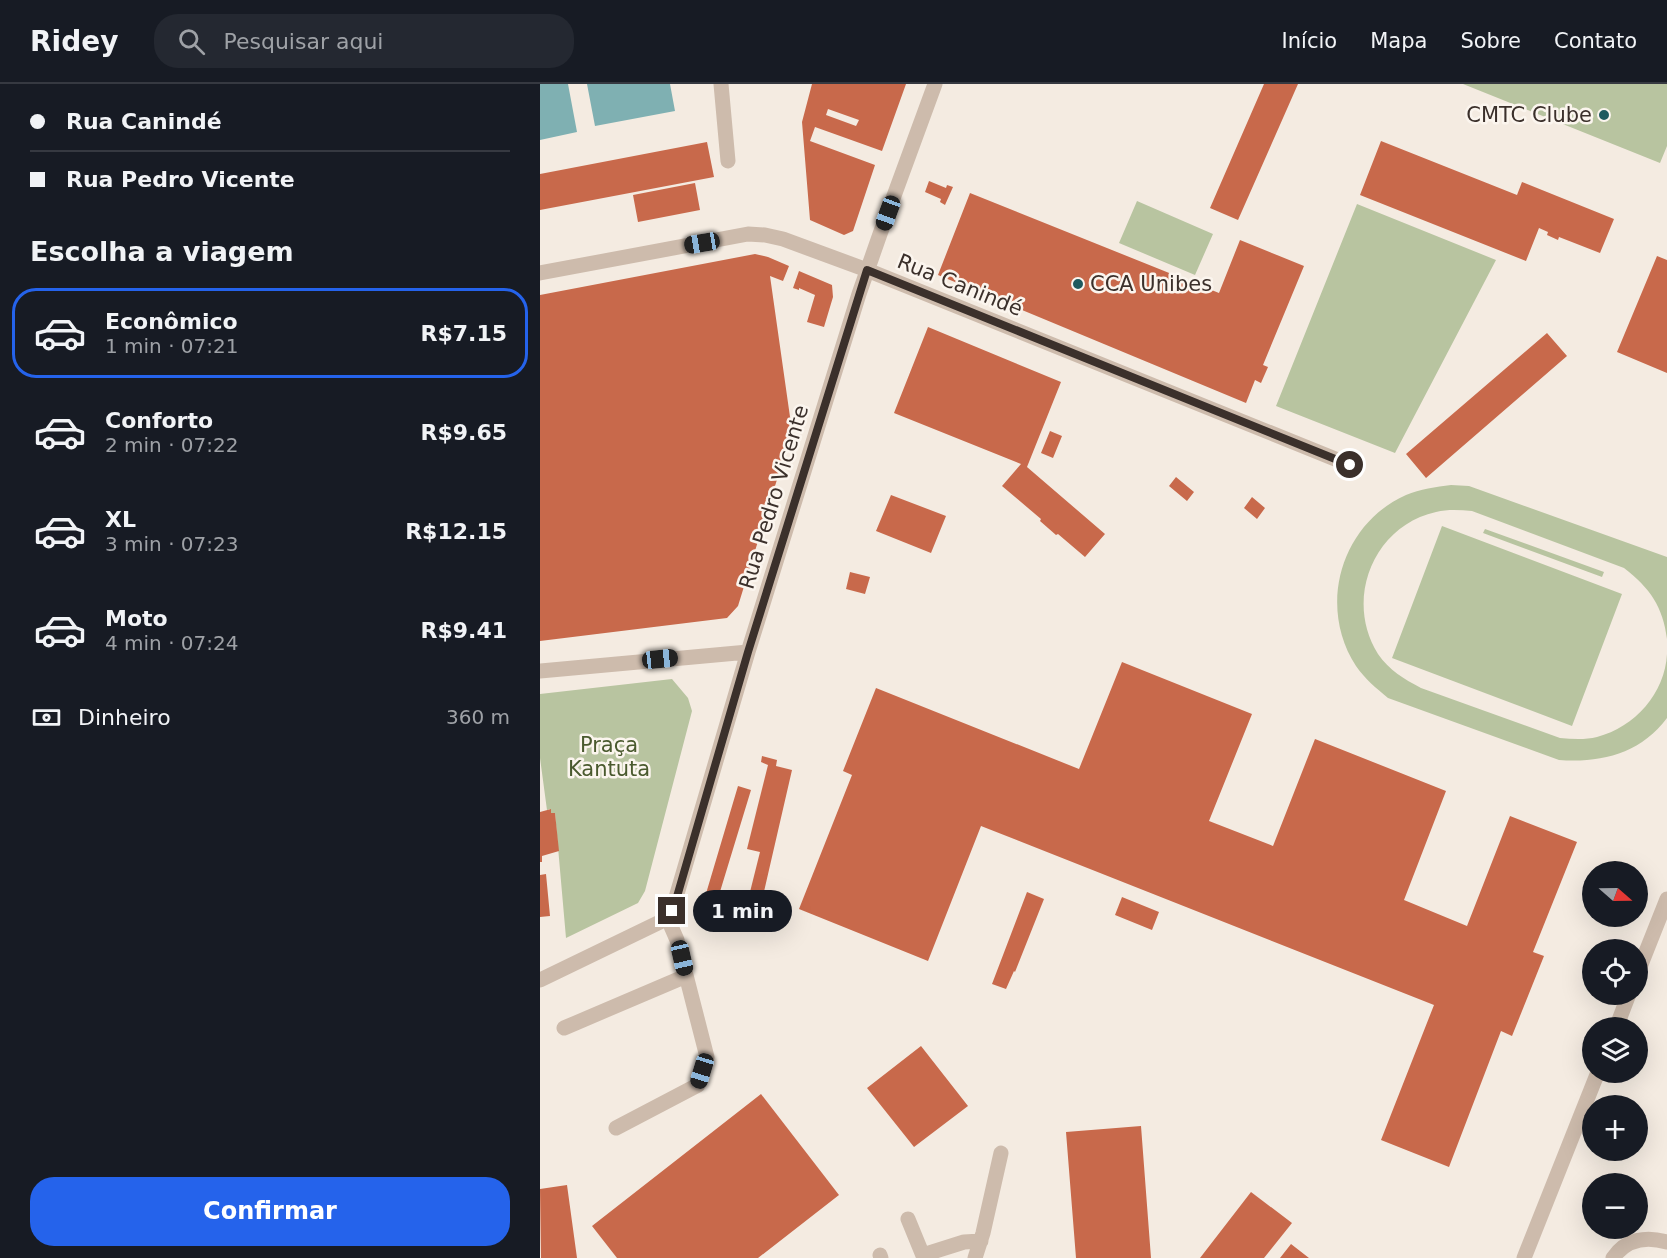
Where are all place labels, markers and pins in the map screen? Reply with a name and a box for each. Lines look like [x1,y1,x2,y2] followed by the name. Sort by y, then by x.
[1466,103,1592,127] place label: CMTC Clube
[1597,108,1611,122] marker: CMTC Clube
[1090,272,1212,296] place label: CCA Unibes
[1071,277,1085,291] marker: CCA Unibes

